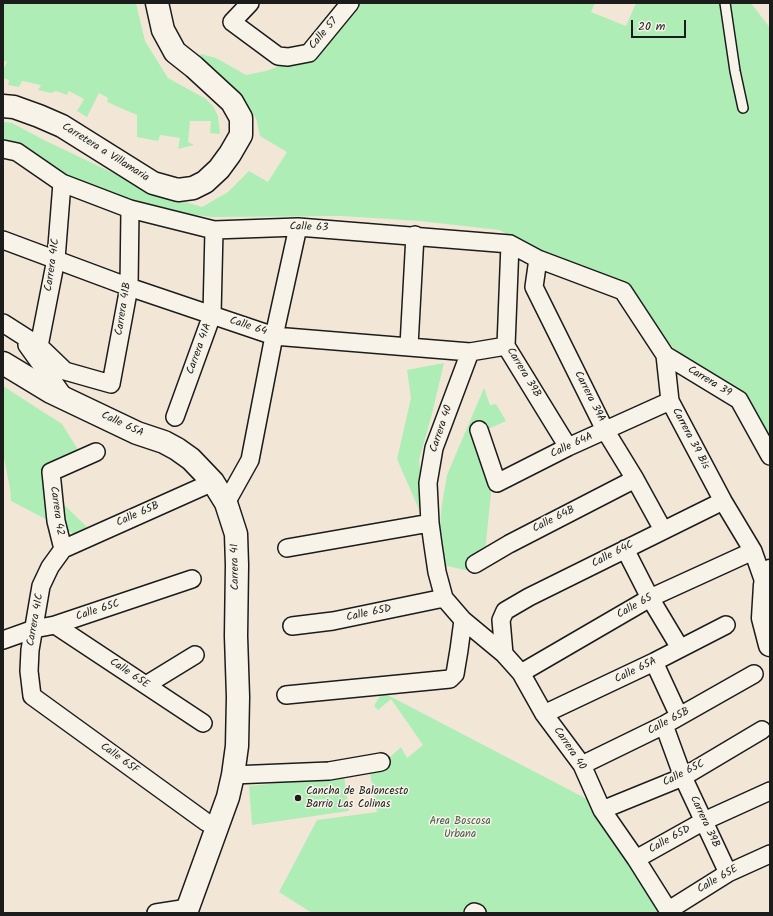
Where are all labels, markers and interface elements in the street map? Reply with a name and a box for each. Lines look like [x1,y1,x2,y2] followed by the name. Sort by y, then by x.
[633,12,688,38] scale bar
[307,15,341,53] street label: Calle 57
[638,17,665,36] text: 20 m
[59,121,151,185] street label: Carretera a Villamaria
[289,221,329,235] street label: Calle 63
[43,238,63,292] street label: Carrera 41C
[113,281,135,337] street label: Carrera 41B
[228,315,268,339] street label: Calle 64
[185,322,215,376] street label: Carrera 41A
[503,346,543,400] street label: Carrera 39B
[685,364,733,400] street label: Carrera 39
[571,369,607,425] street label: Carrera 39A
[428,404,456,454] street label: Carrera 40
[668,406,712,472] street label: Carrera 39 Bis
[99,409,145,441] street label: Calle 65A
[549,430,595,462] street label: Calle 64A
[46,486,66,536] street label: Carrera 42
[115,500,161,530] street label: Calle 65B
[531,504,577,536] street label: Calle 64B
[590,539,636,571] street label: Calle 64C
[229,544,243,590] street label: Carrera 41
[615,592,655,622] street label: Calle 65
[25,593,47,647] street label: Carrera 41C
[75,598,121,624] street label: Calle 65C
[345,603,393,625] street label: Calle 65D
[613,655,659,687] street label: Calle 65A
[107,656,151,692] street label: Calle 65E
[646,705,692,739] street label: Calle 65B
[550,725,588,773] street label: Carrera 40
[97,741,141,777] street label: Calle 65F
[661,758,707,790] street label: Calle 65C
[306,785,408,811] place label: Cancha de Baloncesto Barrio Las Colinas
[293,793,303,803] marker: Cancha de Baloncesto Barrio Las Colinas
[686,794,722,850] street label: Carrera 39B
[429,815,491,841] park label: Area Boscosa Urbana
[647,823,693,857] street label: Calle 65D
[695,863,741,897] street label: Calle 65E

